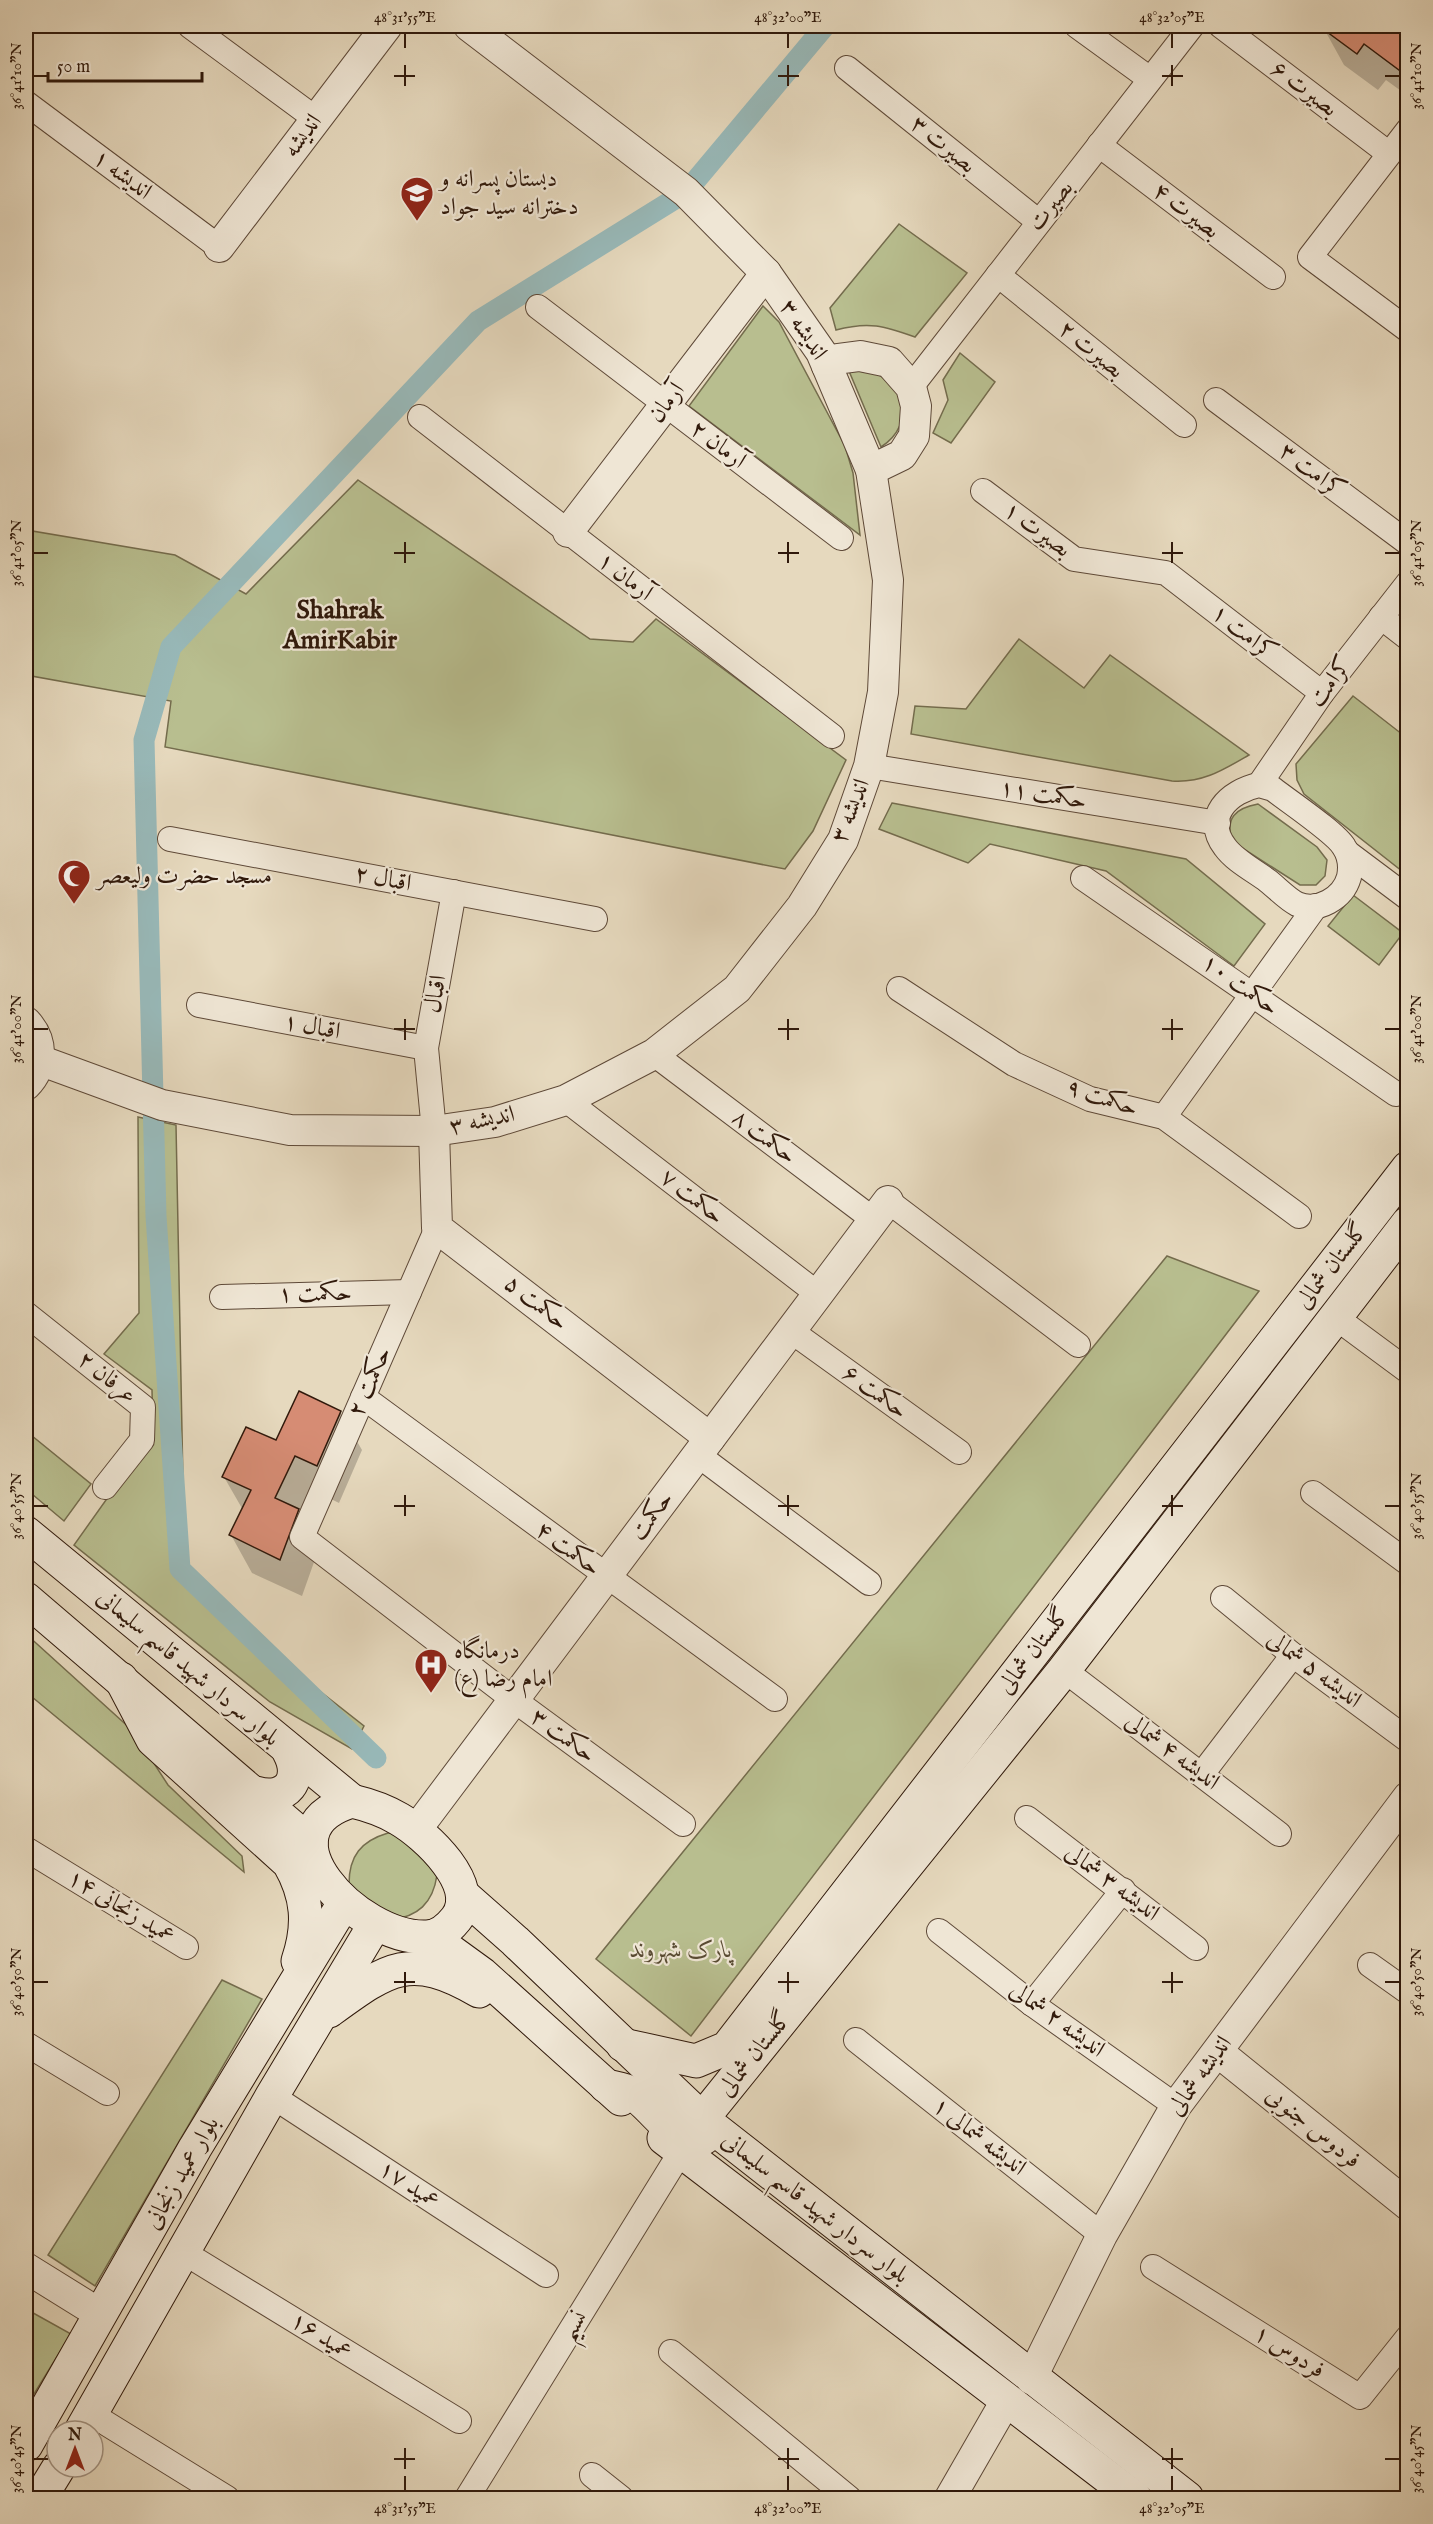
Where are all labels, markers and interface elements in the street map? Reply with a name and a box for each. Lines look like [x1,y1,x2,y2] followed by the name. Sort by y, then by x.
[374,8,436,27] text: 48°31'55"E
[754,8,822,27] text: 48°32'00"E
[1139,8,1205,27] text: 48°32'05"E
[7,42,26,110] text: 36°41'10"N
[1407,42,1426,110] text: 36°41'10"N
[48,45,202,83] scale bar
[1264,54,1344,124] street label: بصیرت ۶
[57,56,90,79] text: 50 m
[276,108,330,164] street label: اندیشه
[903,109,983,181] street label: بصیرت ۳
[86,143,158,207] street label: اندیشه ۱
[437,164,579,223] place label: دبستان پسرانه و دخترانه سید جواد
[1021,174,1081,238] street label: بصیرت
[399,175,435,222] school or university icon: دبستان پسرانه و دخترانه سید جواد
[1146,176,1226,246] street label: بصیرت ۴
[772,294,834,366] street label: اندیشه ۳
[1051,314,1131,386] street label: بصیرت ۲
[642,374,694,430] street label: آرمان
[684,414,755,478] street label: آرمان ۲
[1273,436,1351,506] street label: کرامت ۳
[997,495,1077,565] street label: بصیرت ۱
[7,519,26,587] text: 36°41'05"N
[1407,519,1426,587] text: 36°41'05"N
[591,546,661,610] street label: آرمان ۱
[282,594,397,657] district label: Shahrak AmirKabir
[1205,598,1283,668] street label: کرامت ۱
[1302,650,1360,714] street label: کرامت
[997,773,1089,817] street label: حکمت ۱۱
[824,774,878,848] street label: اندیشه ۳
[56,858,92,905] mosque icon: مسجد حضرت ولیعصر
[352,858,414,900] street label: اقبال ۲
[94,861,272,892] place label: مسجد حضرت ولیعصر
[1195,947,1285,1023] street label: حکمت ۱۰
[417,973,455,1015] street label: اقبال
[7,995,26,1063] text: 36°41'00"N
[1407,995,1426,1063] text: 36°41'00"N
[281,1006,343,1048] street label: اقبال ۱
[1062,1072,1142,1124] street label: حکمت ۹
[446,1099,518,1143] street label: اندیشه ۳
[725,1102,803,1172] street label: حکمت ۸
[653,1162,731,1232] street label: حکمت ۷
[1288,1216,1376,1316] street label: گلستان شمالی
[497,1268,575,1338] street label: حکمت ۵
[278,1278,352,1310] street label: حکمت ۱
[341,1342,399,1422] street label: حکمت ۲
[71,1344,143,1412] street label: عرفان ۲
[836,1358,914,1426] street label: حکمت ۶
[7,1473,26,1539] text: 36°40'55"N
[1407,1473,1426,1539] text: 36°40'55"N
[623,1485,681,1547] street label: حکمت
[529,1515,607,1583] street label: حکمت ۴
[85,1582,286,1759] street label: بلوار سردار شهید قاسم سلیمانی
[990,1601,1078,1701] street label: گلستان شمالی
[1260,1624,1368,1716] street label: اندیشه ۵ شمالی
[454,1635,552,1699] place label: درمانگاه امام رضا (ع)
[413,1647,449,1694] hospital icon: درمانگاه امام رضا (ع)
[524,1702,602,1770] street label: حکمت ۳
[1118,1706,1226,1798] street label: اندیشه ۴ شمالی
[1058,1837,1166,1929] street label: اندیشه ۳ شمالی
[61,1863,181,1951] street label: عمید زنجانی ۱۴
[630,1935,735,1966] park label: پارک شهروند
[7,1948,26,2016] text: 36°40'50"N
[1407,1948,1426,2016] text: 36°40'50"N
[1003,1975,1111,2065] street label: اندیشه ۲ شمالی
[710,2004,799,2103] street label: گلستان شمالی
[1161,2030,1239,2122] street label: اندیشه شمالی
[1259,2080,1367,2176] street label: فردوس جنوبی
[926,2091,1032,2183] street label: اندیشه شمالی ۱
[137,2111,227,2235] street label: بلوار عمید زنجانی
[710,2125,915,2297] street label: بلوار سردار شهید قاسم سلیمانی
[372,2154,446,2216] street label: عمید ۱۷
[284,2305,358,2367] street label: عمید ۱۶
[553,2305,601,2351] street label: نسیم
[1247,2318,1331,2386] street label: فردوس ۱
[45,2419,105,2479] north arrow
[7,2425,26,2493] text: 36°40'45"N
[1407,2425,1426,2493] text: 36°40'45"N
[67,2426,82,2446] text: N
[374,2499,436,2518] text: 48°31'55"E
[754,2499,822,2518] text: 48°32'00"E
[1139,2499,1205,2518] text: 48°32'05"E

